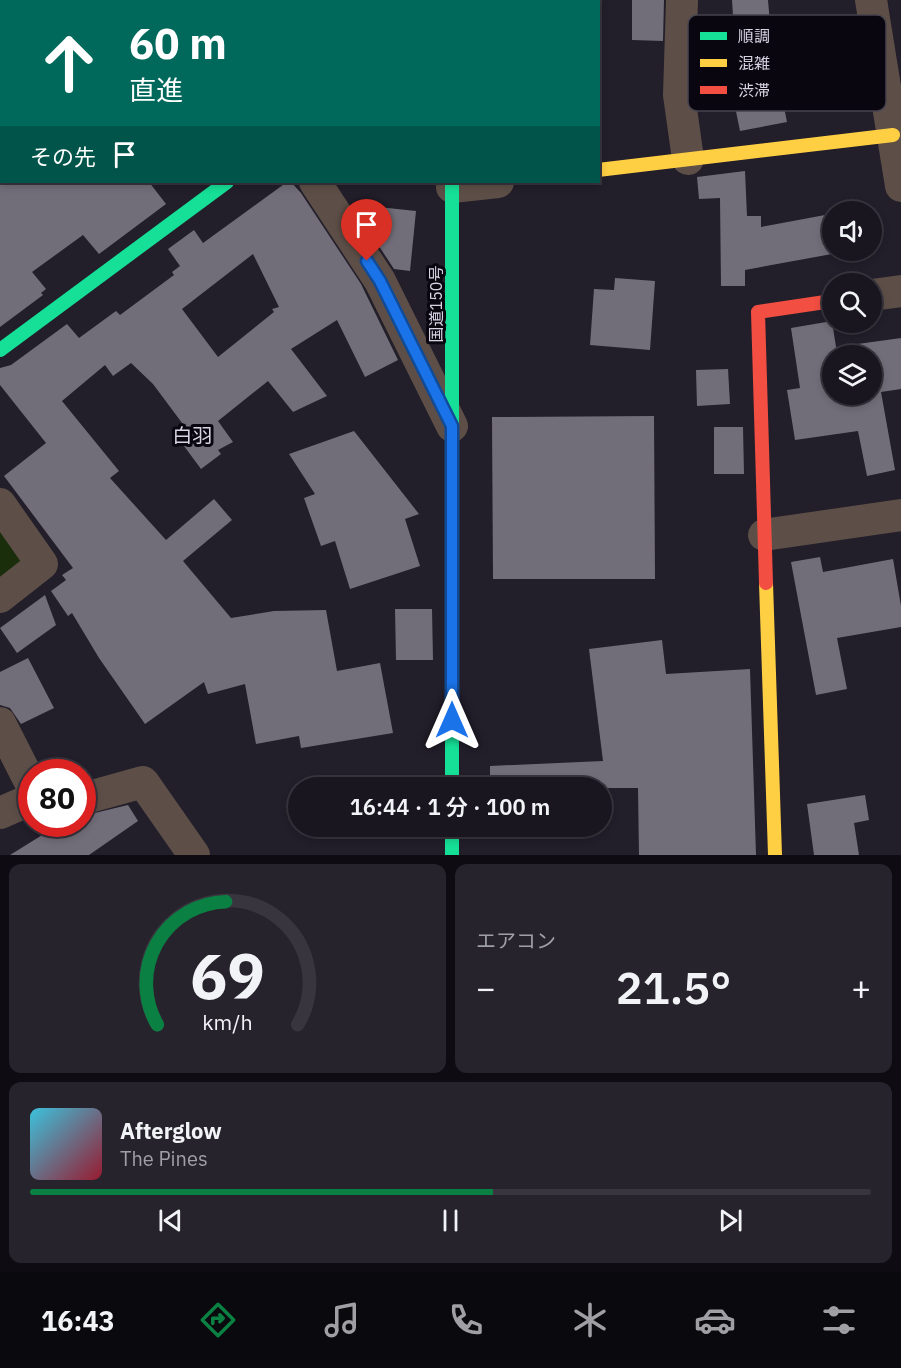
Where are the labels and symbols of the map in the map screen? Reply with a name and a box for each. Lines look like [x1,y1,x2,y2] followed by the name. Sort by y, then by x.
[688,15,886,111] legend
[738,26,770,46] text: 順調
[738,53,770,73] text: 混雑
[738,80,770,100] text: 渋滞
[341,199,392,261] pin
[426,266,446,342] street label: 国道150号
[172,422,212,449] district label: 白羽
[420,688,484,752] position arrow
[18,759,96,837] speed limit sign: 80

